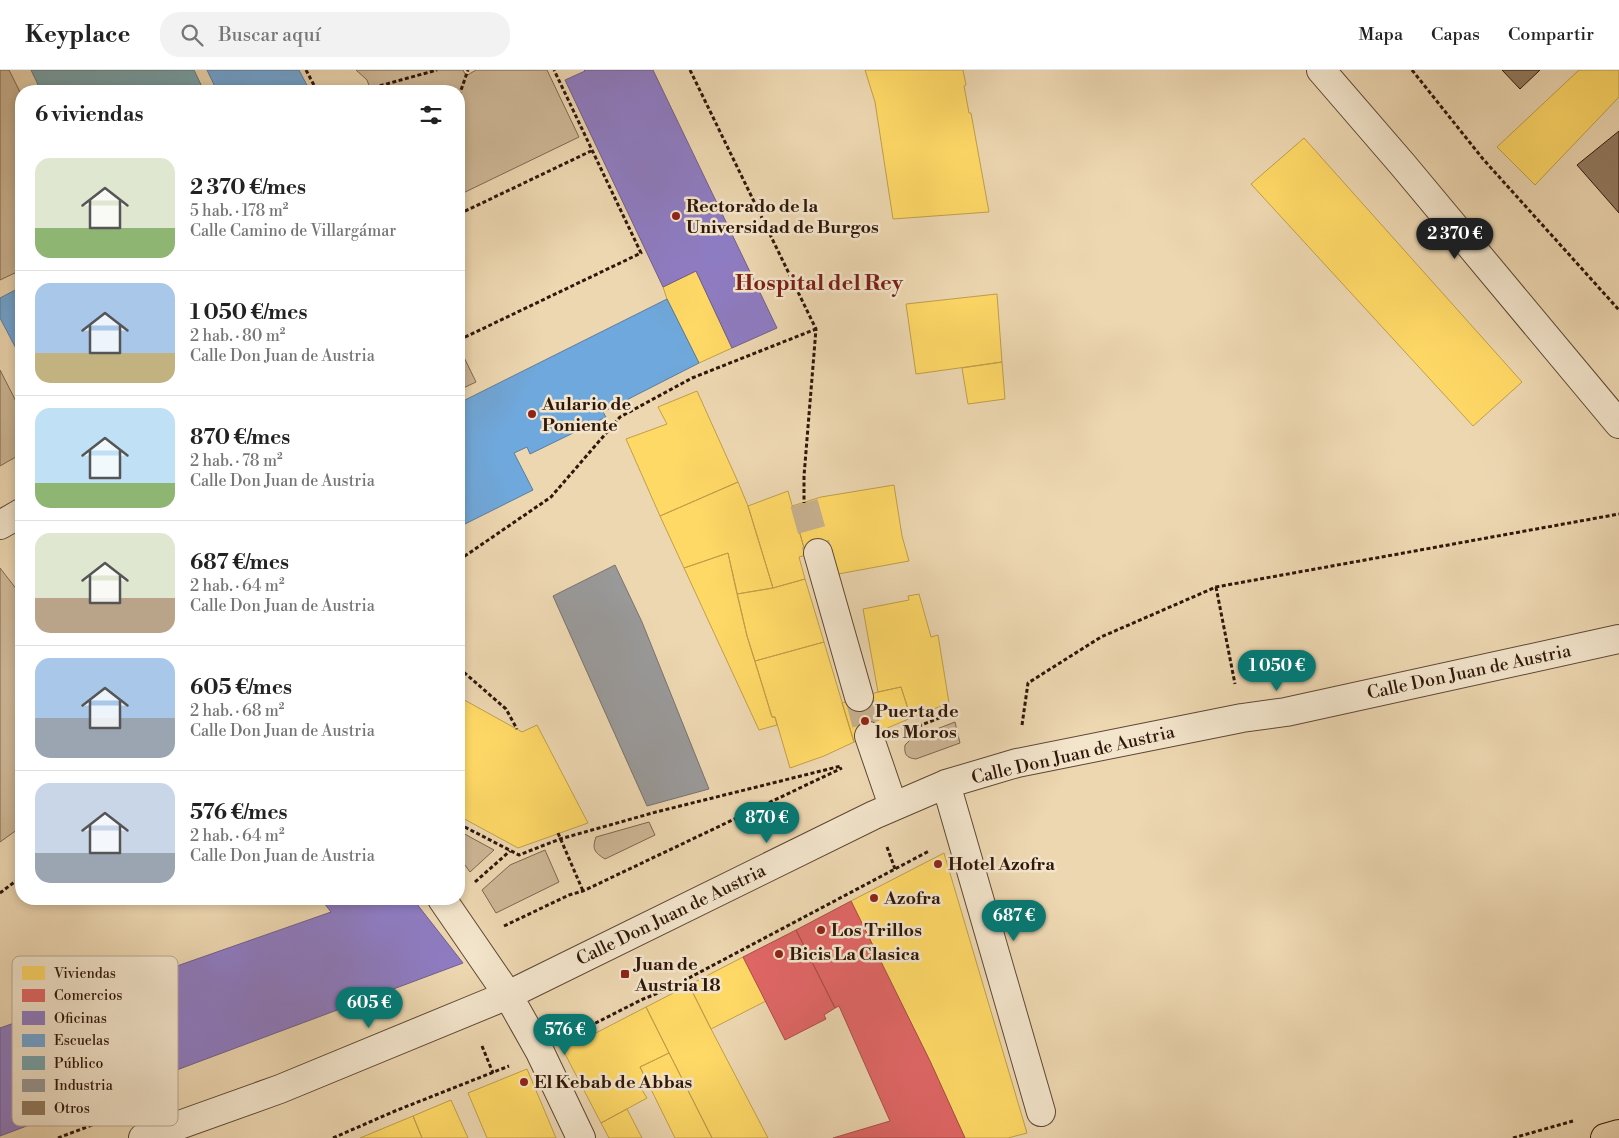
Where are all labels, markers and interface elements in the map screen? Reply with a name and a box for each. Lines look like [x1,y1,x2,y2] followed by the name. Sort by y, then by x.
[160,12,510,57] search box
[25,20,130,50] text: Keyplace
[178,21,206,49] icon: search
[218,23,321,47] text: Buscar aquí
[1359,23,1403,46] text: Mapa
[1431,23,1480,46] text: Capas
[1508,23,1594,46] text: Compartir
[417,101,445,129] icon: filters
[35,102,143,128] text: 6 viviendas
[190,175,306,201] text: 2 370 €/mes
[75,178,135,238] icon: home
[686,195,879,239] place label: Rectorado de la Universidad de Burgos
[190,201,288,221] text: 5 hab. · 178 m²
[670,210,682,222] marker: Rectorado de la Universidad de Burgos
[1409,218,1501,260] pin: 2 370 €
[190,221,396,241] text: Calle Camino de Villargámar
[1427,224,1483,244] text: 2 370 €
[735,270,904,297] district label: Hospital del Rey
[190,300,307,326] text: 1 050 €/mes
[75,303,135,363] icon: home
[190,326,285,346] text: 2 hab. · 80 m²
[190,346,375,366] text: Calle Don Juan de Austria
[541,393,632,437] place label: Aulario de Poniente
[526,408,538,420] marker: Aulario de Poniente
[190,425,290,451] text: 870 €/mes
[75,428,135,488] icon: home
[190,451,283,471] text: 2 hab. · 78 m²
[190,471,375,491] text: Calle Don Juan de Austria
[190,550,289,576] text: 687 €/mes
[75,553,135,613] icon: home
[190,576,284,596] text: 2 hab. · 64 m²
[190,596,375,616] text: Calle Don Juan de Austria
[1365,639,1574,705] street label: Calle Don Juan de Austria
[1231,650,1323,692] pin: 1 050 €
[1249,656,1305,676] text: 1 050 €
[190,675,292,701] text: 605 €/mes
[75,678,135,738] icon: home
[875,700,959,744] place label: Puerta de los Moros
[190,701,284,721] text: 2 hab. · 68 m²
[859,715,871,727] marker: Puerta de los Moros
[969,720,1178,790] street label: Calle Don Juan de Austria
[190,721,375,741] text: Calle Don Juan de Austria
[190,800,287,826] text: 576 €/mes
[732,802,802,844] pin: 870 €
[75,803,135,863] icon: home
[745,808,789,828] text: 870 €
[190,826,284,846] text: 2 hab. · 64 m²
[190,846,375,866] text: Calle Don Juan de Austria
[948,853,1055,876] place label: Hotel Azofra
[932,858,944,870] marker: Hotel Azofra
[572,859,770,971] street label: Calle Don Juan de Austria
[883,887,941,910] place label: Azofra
[868,892,880,904] marker: Azofra
[979,900,1049,942] pin: 687 €
[993,906,1035,926] text: 687 €
[831,919,922,942] place label: Los Trillos
[815,924,827,936] marker: Los Trillos
[789,943,920,966] place label: Bicis La Clasica
[773,948,785,960] marker: Bicis La Clasica
[632,953,721,997] place label: Juan de Austria 18
[12,956,178,1126] legend
[53,965,116,983] text: Viviendas
[619,968,631,980] marker: Juan de Austria 18
[334,986,404,1029] pin: 605 €
[54,987,122,1005] text: Comercios
[347,993,391,1013] text: 605 €
[54,1010,107,1028] text: Oficinas
[530,1014,600,1056] pin: 576 €
[544,1020,586,1040] text: 576 €
[54,1032,109,1050] text: Escuelas
[54,1055,103,1073] text: Público
[534,1071,693,1094] place label: El Kebab de Abbas
[518,1076,530,1088] marker: El Kebab de Abbas
[54,1077,114,1095] text: Industria
[54,1100,90,1118] text: Otros

